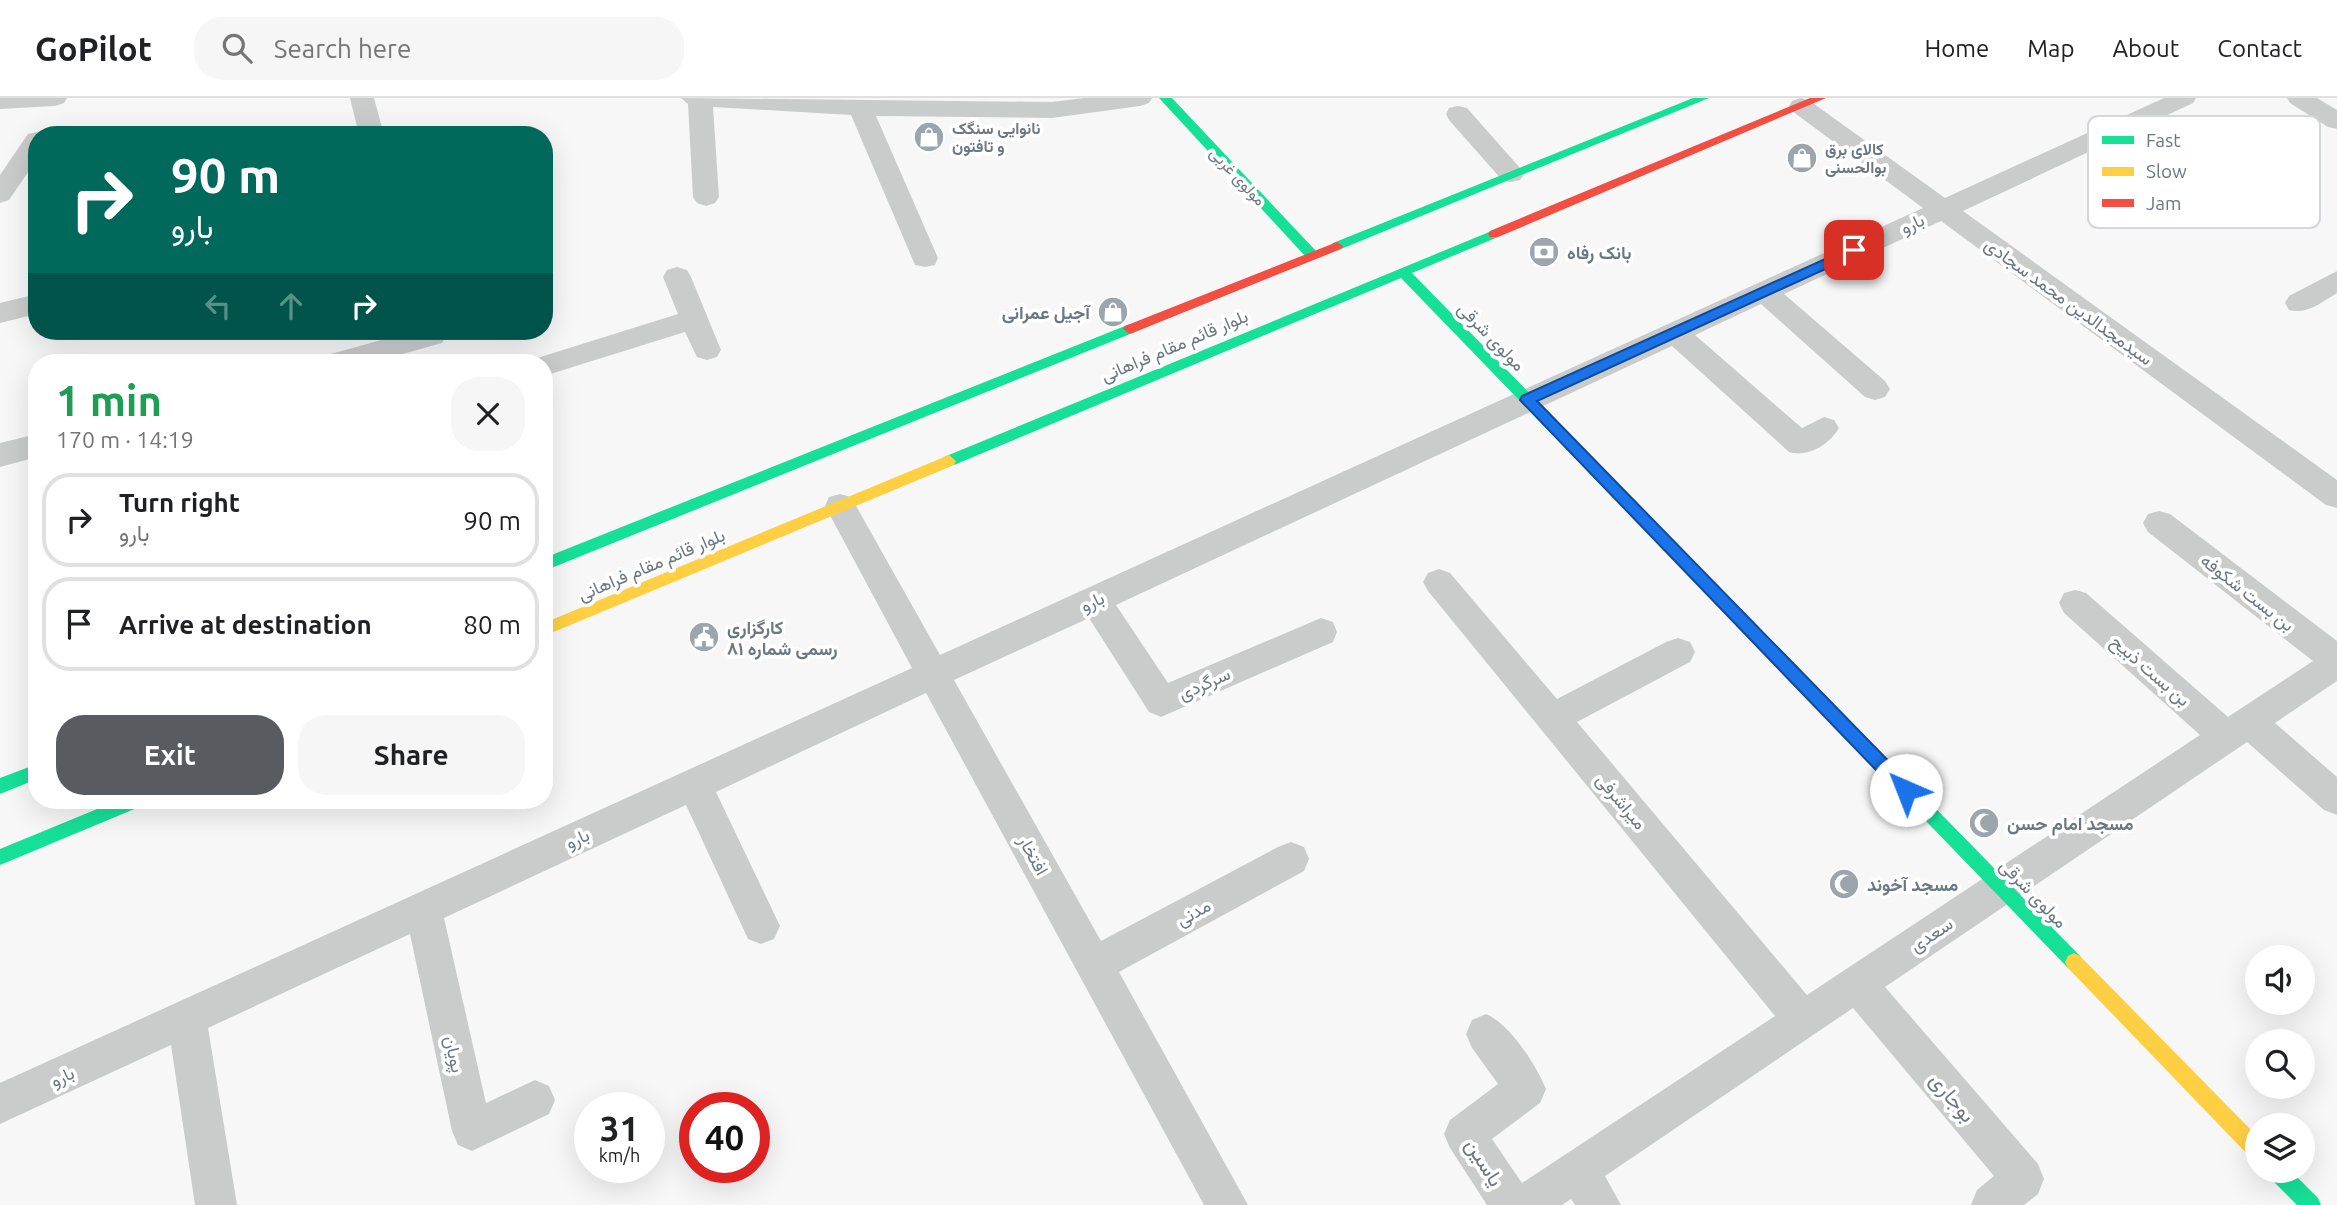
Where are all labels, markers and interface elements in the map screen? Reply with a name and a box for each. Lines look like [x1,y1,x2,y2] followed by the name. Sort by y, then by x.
[194,17,684,80] search box
[218,29,256,67] icon: search
[35,30,152,67] text: GoPilot
[274,34,411,63] text: Search here
[1924,35,1989,62] text: Home
[2027,35,2074,62] text: Map
[2112,35,2179,62] text: About
[2217,35,2302,62] text: Contact
[2088,116,2320,228] legend
[952,119,1041,157] place label: نانوایی سنگک و تافتون
[912,120,946,154] shop icon: نانوایی سنگک و تافتون
[2146,129,2181,151] text: Fast
[1825,140,1887,178] place label: کالای برق بوالحسنی
[1785,141,1819,175] shop icon: کالای برق بوالحسنی
[1205,143,1269,210] street label: مولوی غربی
[171,147,280,202] text: 90 m
[56,154,147,245] icon: right
[2146,160,2187,182] text: Slow
[2146,192,2182,214] text: Jam
[171,208,214,244] text: بارو
[1897,209,1928,239] street label: بارو
[1824,220,1884,280] pin
[1835,231,1873,269] icon: arrive
[1980,233,2157,370] street label: سیدمجدالدین محمد سجادی
[1527,235,1561,269] bank icon: بانک رفاه
[1567,242,1632,264] place label: بانک رفاه
[199,287,237,325] icon: left
[272,287,310,325] icon: ahead
[345,287,383,325] icon: right
[1096,295,1130,329] shop icon: آجیل عمرانی
[1453,298,1530,376] street label: مولوی شرقی
[1002,302,1091,324] place label: آجیل عمرانی
[1097,305,1252,388] street label: بلوار قائم مقام فراهانی
[56,377,162,424] text: 1 min
[451,377,525,451] button: close
[56,427,194,452] text: 170 m · 14:19
[119,488,240,517] text: Turn right
[60,501,98,539] icon: right
[463,506,521,535] text: 90 m
[119,520,150,545] text: بارو
[574,524,729,607] street label: بلوار قائم مقام فراهانی
[2196,549,2299,636] street label: بن بست شکوفه
[1077,587,1108,617] street label: بارو
[60,605,98,643] icon: arrive
[119,610,372,639] text: Arrive at destination
[463,610,521,639] text: 80 m
[727,617,837,660] place label: کارگزاری رسمی شماره ۸۱
[687,620,721,654] public building icon: کارگزاری رسمی شماره ۸۱
[2106,630,2194,712] street label: بن بست ذبیح
[1175,663,1234,705] street label: سرگردی
[56,715,284,795] button: Exit
[298,715,525,795] button: Share
[1869,753,1943,827] position arrow
[1591,769,1651,834] street label: میراشرفی
[1967,806,2001,840] mosque icon: مسجد امام حسن
[2007,813,2134,836] place label: مسجد امام حسن
[562,824,593,854] street label: بارو
[1013,831,1053,879] street label: افتخار
[1995,855,2072,933] street label: مولوی شرقی
[1827,867,1861,901] mosque icon: مسجد آخوند
[1867,874,1959,896] place label: مسجد آخوند
[1172,895,1215,931] street label: مدنی
[1906,913,1957,957] street label: سعدی
[2245,945,2315,1183] map controls
[2245,945,2315,1015] button: sound
[2245,1029,2315,1099] button: search
[438,1034,469,1075] street label: پویان
[47,1062,78,1092] street label: بارو
[1924,1067,1981,1128] street label: بوجاری
[679,1092,770,1183] speed limit sign: 40
[600,1108,639,1148] text: 31
[2245,1113,2315,1183] button: layers
[1460,1134,1509,1191] street label: یاسین
[599,1145,640,1165] text: km/h

